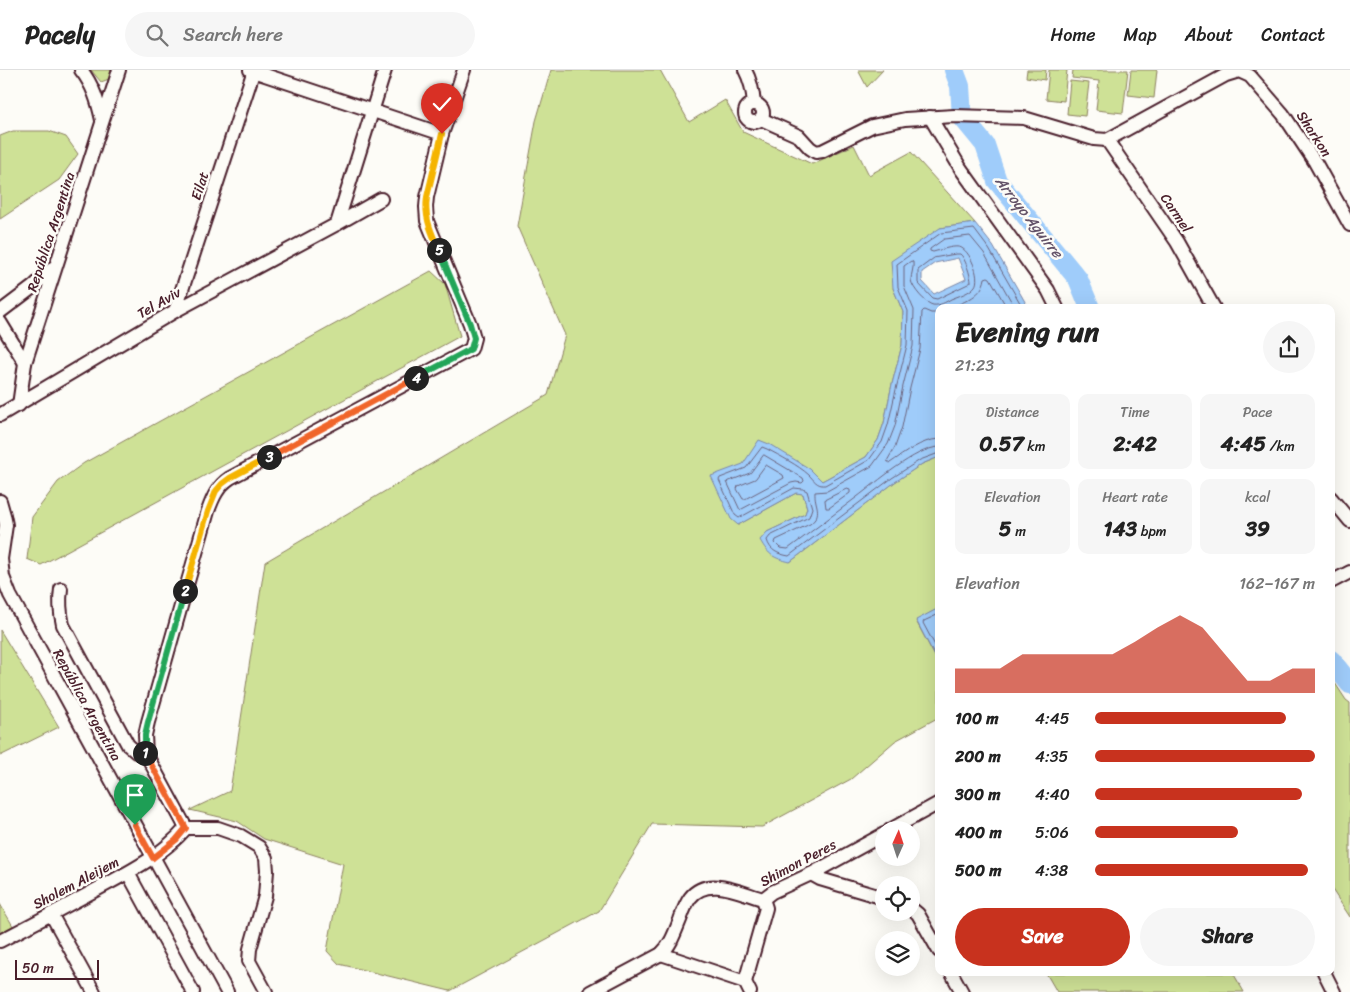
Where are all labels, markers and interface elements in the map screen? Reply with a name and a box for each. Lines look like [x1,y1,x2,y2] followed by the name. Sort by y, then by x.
[125,12,475,57] search box
[25,14,95,56] text: Pacely
[183,18,283,51] text: Search here
[1051,19,1096,51] text: Home
[1124,19,1157,51] text: Map
[1185,19,1233,51] text: About
[1261,19,1325,51] text: Contact
[143,21,171,49] icon: search
[421,83,463,134] pin
[428,90,456,118] icon: check
[1290,106,1339,163] street label: Sharkon
[184,168,216,204] street label: Eilat
[20,169,82,295] street label: República Argentina
[988,169,1070,265] water label: Arroyo Aguirre
[1153,188,1199,239] street label: Carmel
[426,238,452,262] pin: 5
[435,238,444,263] text: 5
[132,280,186,326] street label: Tel Aviv
[955,307,1099,356] text: Evening run
[1263,321,1315,373] button: share
[955,351,994,380] text: 21:23
[404,366,428,390] pin: 4
[412,366,421,391] text: 4
[986,400,1039,425] text: Distance
[1120,400,1150,425] text: Time
[1243,400,1273,425] text: Pace
[979,425,1024,463] text: 0.57
[1113,425,1157,463] text: 2:42
[1221,425,1266,463] text: 4:45
[1024,434,1045,459] text: km
[1266,434,1295,459] text: /km
[256,444,282,470] pin: 3
[266,445,273,470] text: 3
[984,485,1041,510] text: Elevation
[1102,485,1168,510] text: Heart rate
[1245,485,1270,510] text: kcal
[999,510,1012,548] text: 5
[1103,510,1137,548] text: 143
[1245,510,1270,548] text: 39
[1012,519,1026,544] text: m
[1137,519,1167,544] text: bpm
[955,569,1020,598] text: Elevation
[1239,569,1315,598] text: 162–167 m
[172,578,198,604] pin: 2
[181,579,190,604] text: 2
[46,644,128,766] street label: República Argentina
[955,704,999,733] text: 100 m
[1035,704,1070,733] text: 4:45
[132,740,158,766] pin: 1
[142,741,149,766] text: 1
[955,742,1001,771] text: 200 m
[1035,742,1068,771] text: 4:35
[114,774,156,825] pin
[955,780,1000,809] text: 300 m
[1035,780,1070,809] text: 4:40
[121,781,149,809] icon: arrive
[955,818,1002,847] text: 400 m
[1035,818,1069,847] text: 5:06
[875,821,920,866] north arrow
[875,821,920,976] map controls
[755,832,841,894] street label: Shimon Peres
[28,850,124,916] street label: Sholem Aleijem
[955,856,1001,885] text: 500 m
[1035,856,1068,885] text: 4:38
[875,876,920,921] button: locate
[955,908,1130,966] button: Save
[1140,908,1315,966] button: Share
[875,931,920,976] button: layers
[22,956,54,981] text: 50 m
[15,957,99,980] scale bar

